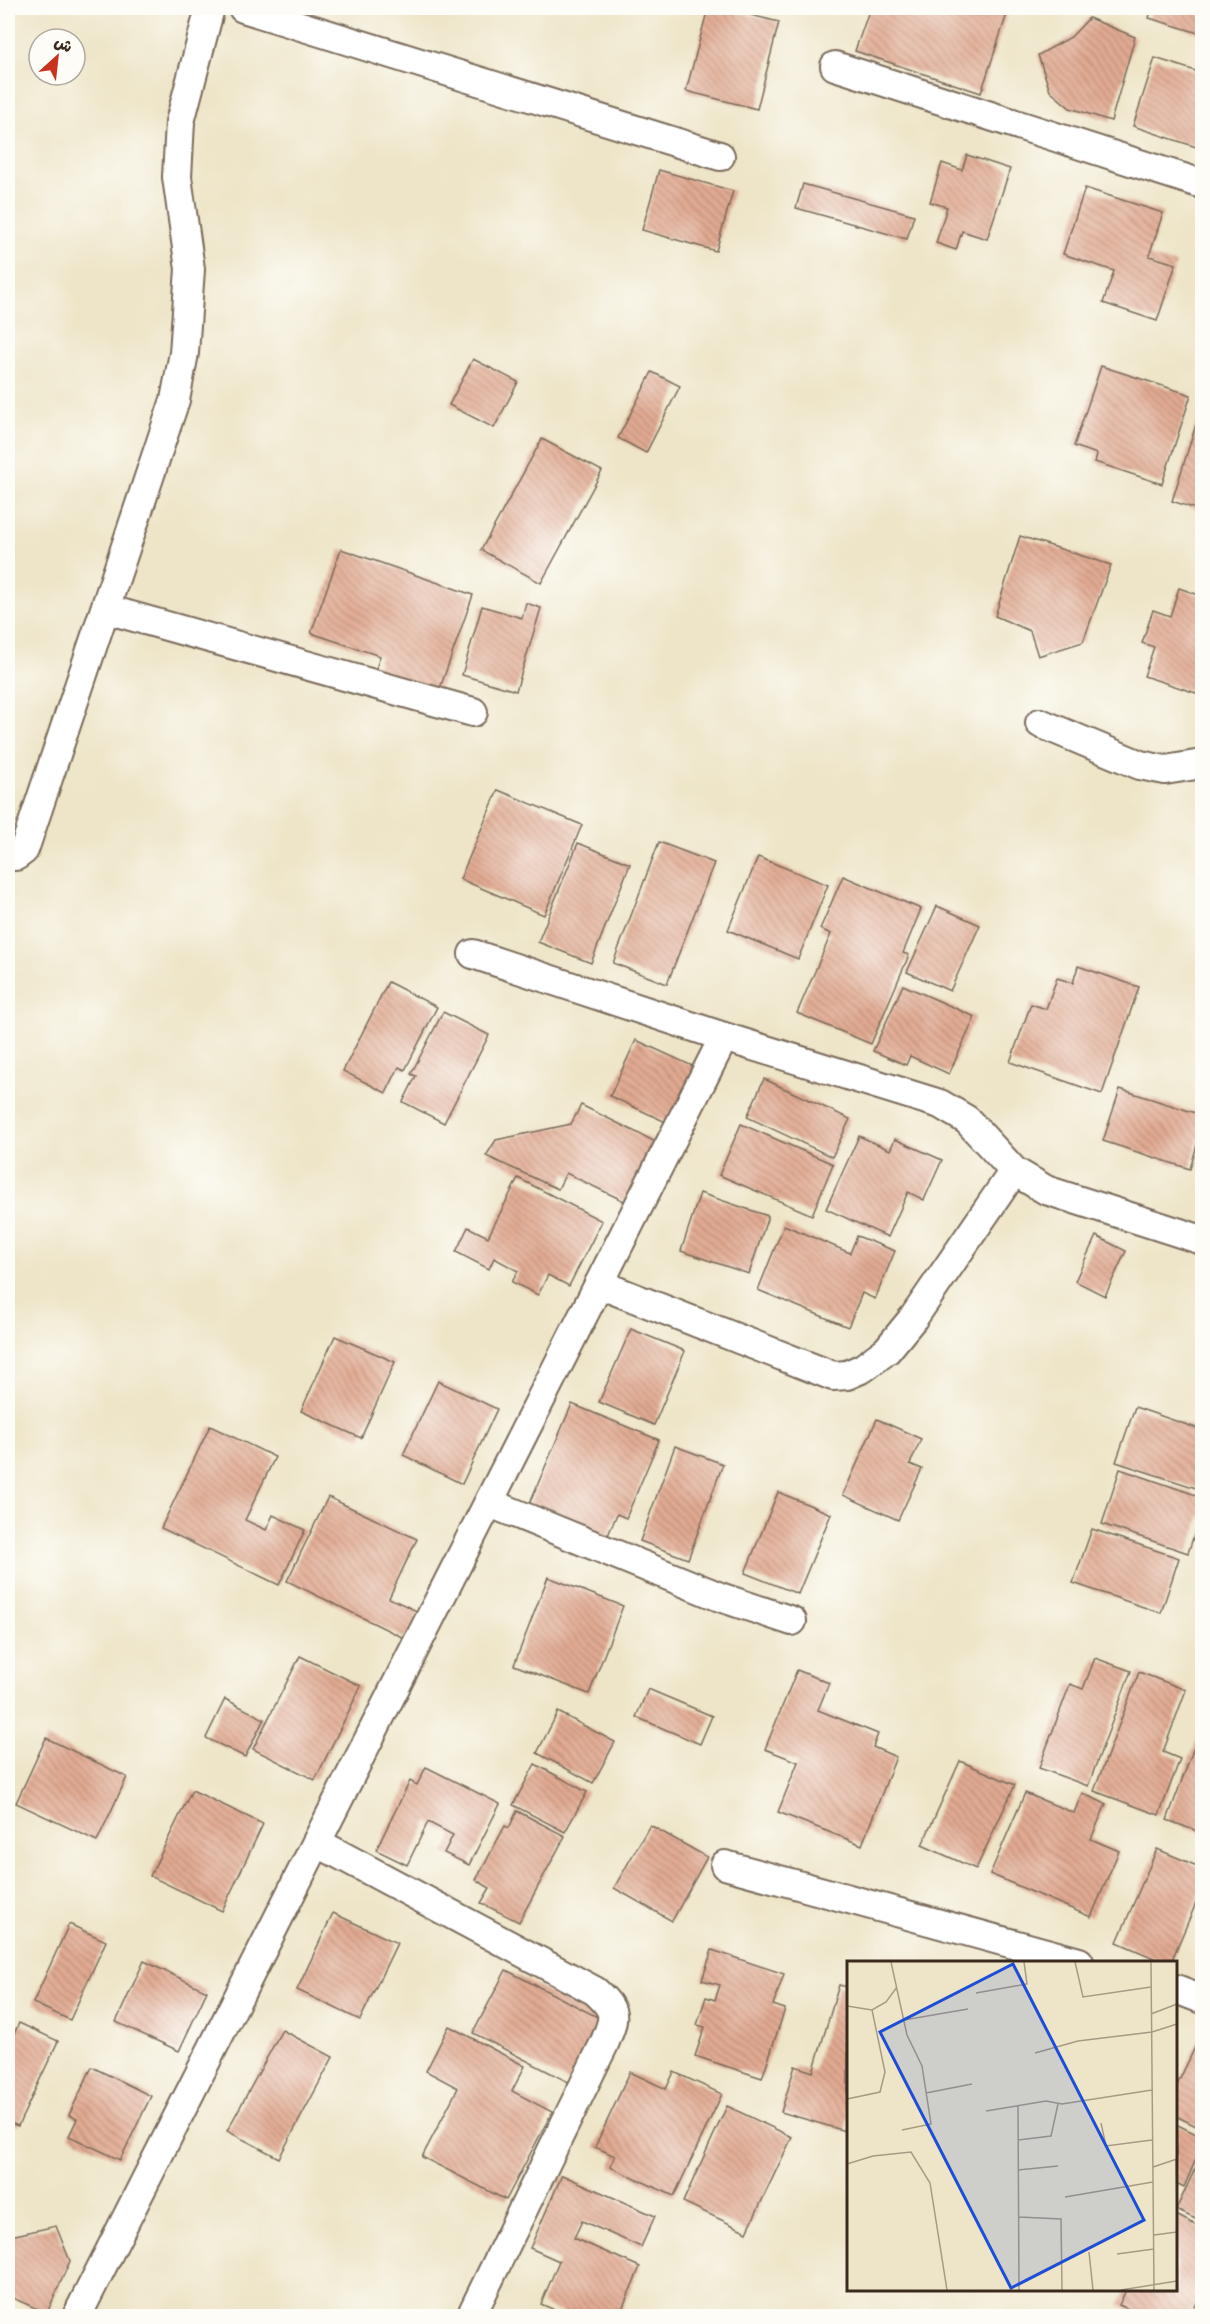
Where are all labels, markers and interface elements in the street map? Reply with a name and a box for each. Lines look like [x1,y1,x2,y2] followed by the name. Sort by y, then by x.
[27,27,87,87] north arrow
[50,34,74,59] text: ش
[847,1961,1177,2291] inset map

